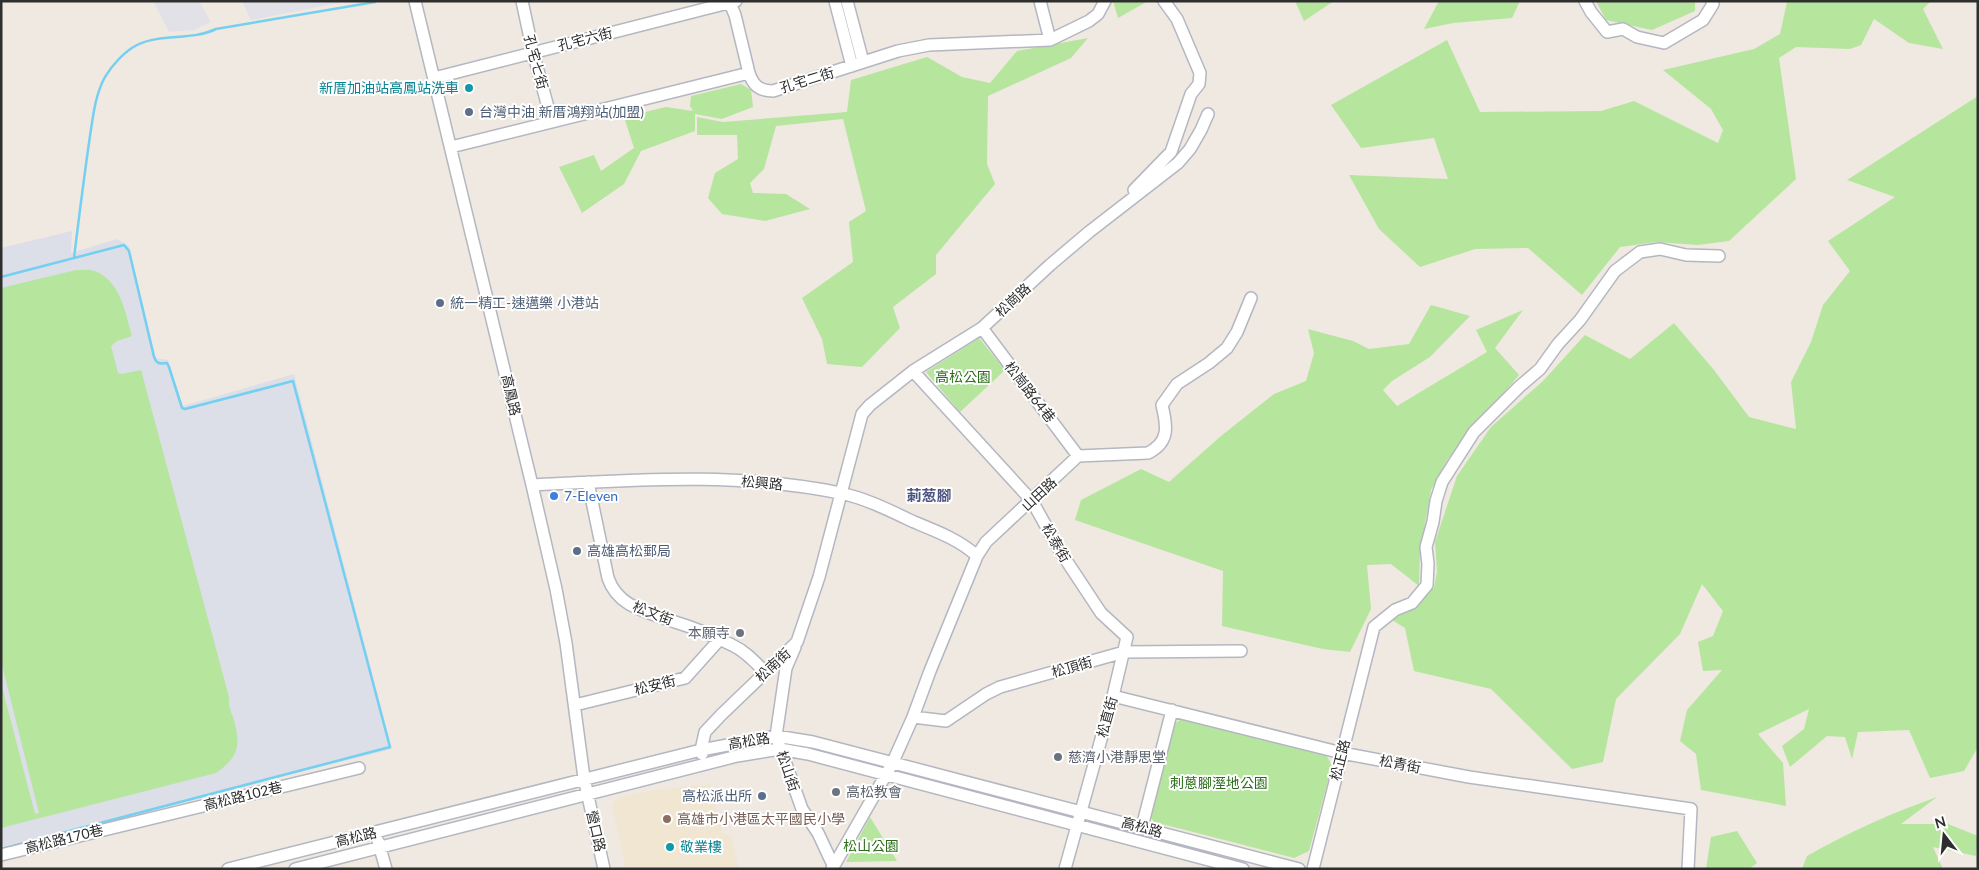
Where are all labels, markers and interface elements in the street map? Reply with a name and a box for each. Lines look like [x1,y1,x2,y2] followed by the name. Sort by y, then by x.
[556,23,614,54] street label: 孔宅六街
[521,33,552,91] street label: 孔宅七街
[778,63,836,96] street label: 孔宅二街
[319,79,459,96] place label: 新厝加油站高鳳站洗車
[463,82,475,94] marker: 新厝加油站高鳳站洗車
[479,103,644,120] place label: 台灣中油 新厝鴻翔站(加盟)
[463,106,475,118] marker: 台灣中油 新厝鴻翔站(加盟)
[992,279,1034,320] street label: 松崗路
[450,294,599,311] place label: 統一精工-速邁樂 小港站
[434,297,446,309] marker: 統一精工-速邁樂 小港站
[1001,358,1059,425] street label: 松崗路64巷
[935,368,991,385] park label: 高松公園
[498,373,524,417] street label: 高鳳路
[740,472,784,493] street label: 松興路
[1018,473,1060,514] street label: 山田路
[906,486,952,504] district label: 莿葱腳
[564,487,618,504] place label: 7-Eleven
[548,490,560,502] marker: 7-Eleven
[1039,520,1074,565] street label: 松泰街
[587,542,671,559] place label: 高雄高松郵局
[571,545,583,557] marker: 高雄高松郵局
[631,597,676,628] street label: 松文街
[688,624,730,641] place label: 本願寺
[734,627,746,639] marker: 本願寺
[752,644,794,685] street label: 松南街
[1049,653,1094,680] street label: 松頂街
[632,671,677,698] street label: 松安街
[1093,694,1120,739] street label: 松直街
[727,729,771,752] street label: 高松路
[1326,737,1353,782] street label: 松正路
[774,748,803,793] street label: 松山街
[1068,748,1166,765] place label: 慈濟小港靜思堂
[1052,751,1064,763] marker: 慈濟小港靜思堂
[1378,751,1422,776] street label: 松青街
[1170,774,1268,791] park label: 刺蔥腳溼地公園
[202,778,284,813] street label: 高松路102巷
[846,783,902,800] place label: 高松教會
[830,786,842,798] marker: 高松教會
[682,787,752,804] place label: 高松派出所
[756,790,768,802] marker: 高松派出所
[583,809,609,853] street label: 營口路
[677,810,845,827] place label: 高雄市小港區太平國民小學
[1919,810,1969,860] north arrow
[1933,812,1948,832] text: N
[661,813,673,825] marker: 高雄市小港區太平國民小學
[1120,813,1165,840] street label: 高松路
[23,821,105,856] street label: 高松路170巷
[333,823,378,850] street label: 高松路
[843,837,899,854] park label: 松山公園
[680,838,722,855] place label: 敬業樓
[664,841,676,853] marker: 敬業樓

